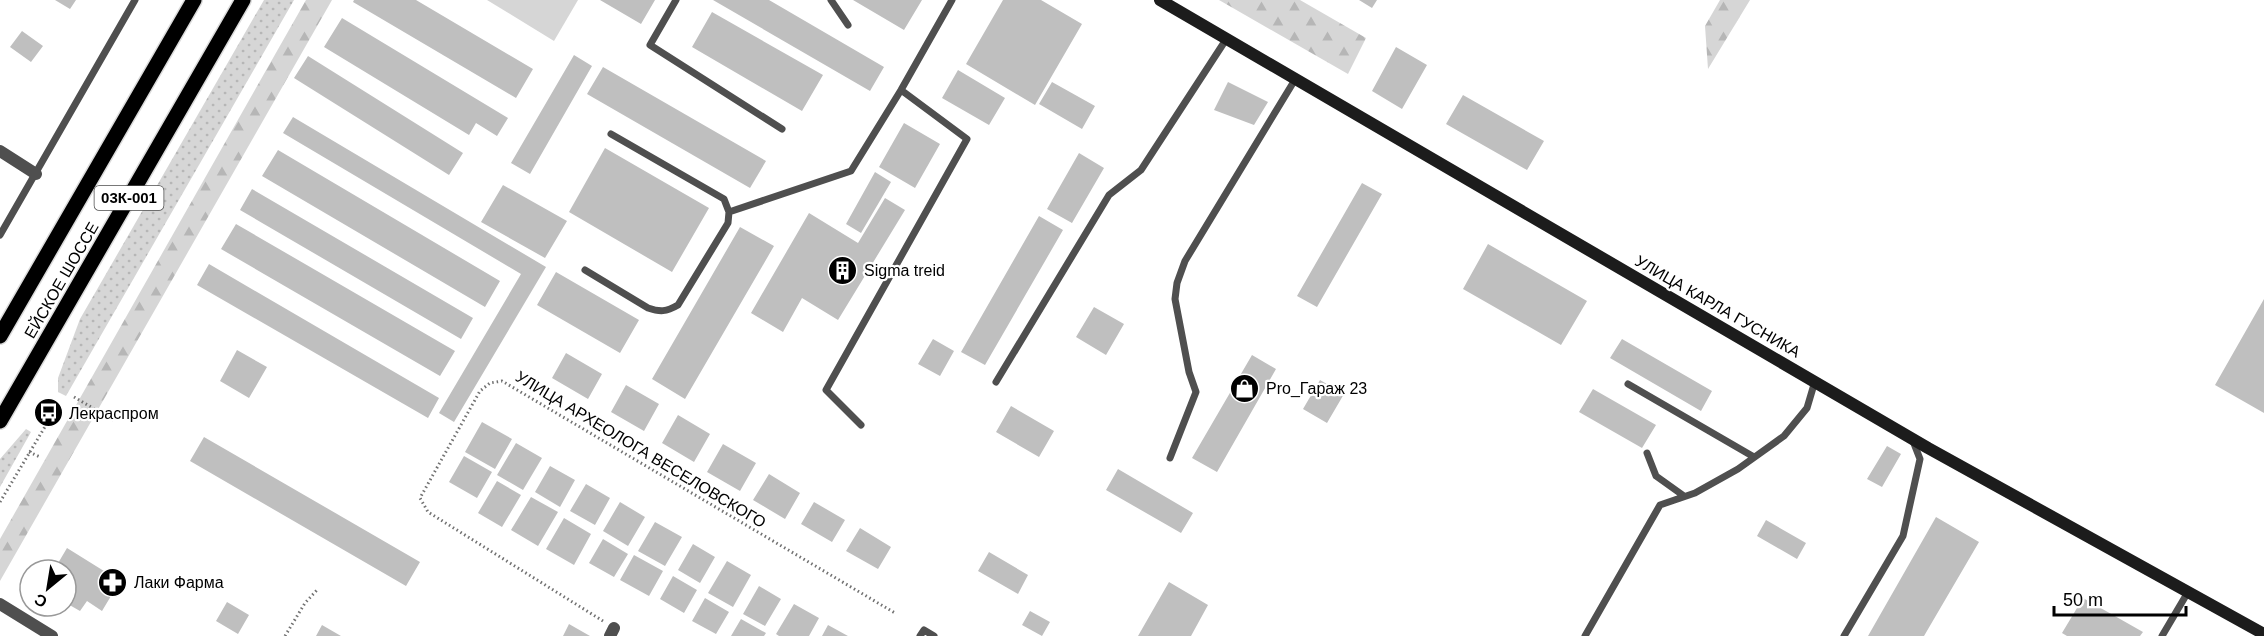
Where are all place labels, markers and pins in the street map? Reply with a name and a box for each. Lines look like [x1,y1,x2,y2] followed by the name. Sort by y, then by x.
[827,254,859,286] building icon: Sigma treid
[864,262,945,279] place label: Sigma treid
[1229,372,1261,404] shop icon: Pro_Гараж 23
[1266,380,1367,398] place label: Pro_Гараж 23
[32,397,64,429] bus stop icon: Лекраспром
[69,405,159,422] place label: Лекраспром
[97,566,129,598] pharmacy icon: Лаки Фарма
[134,574,224,591] place label: Лаки Фарма

